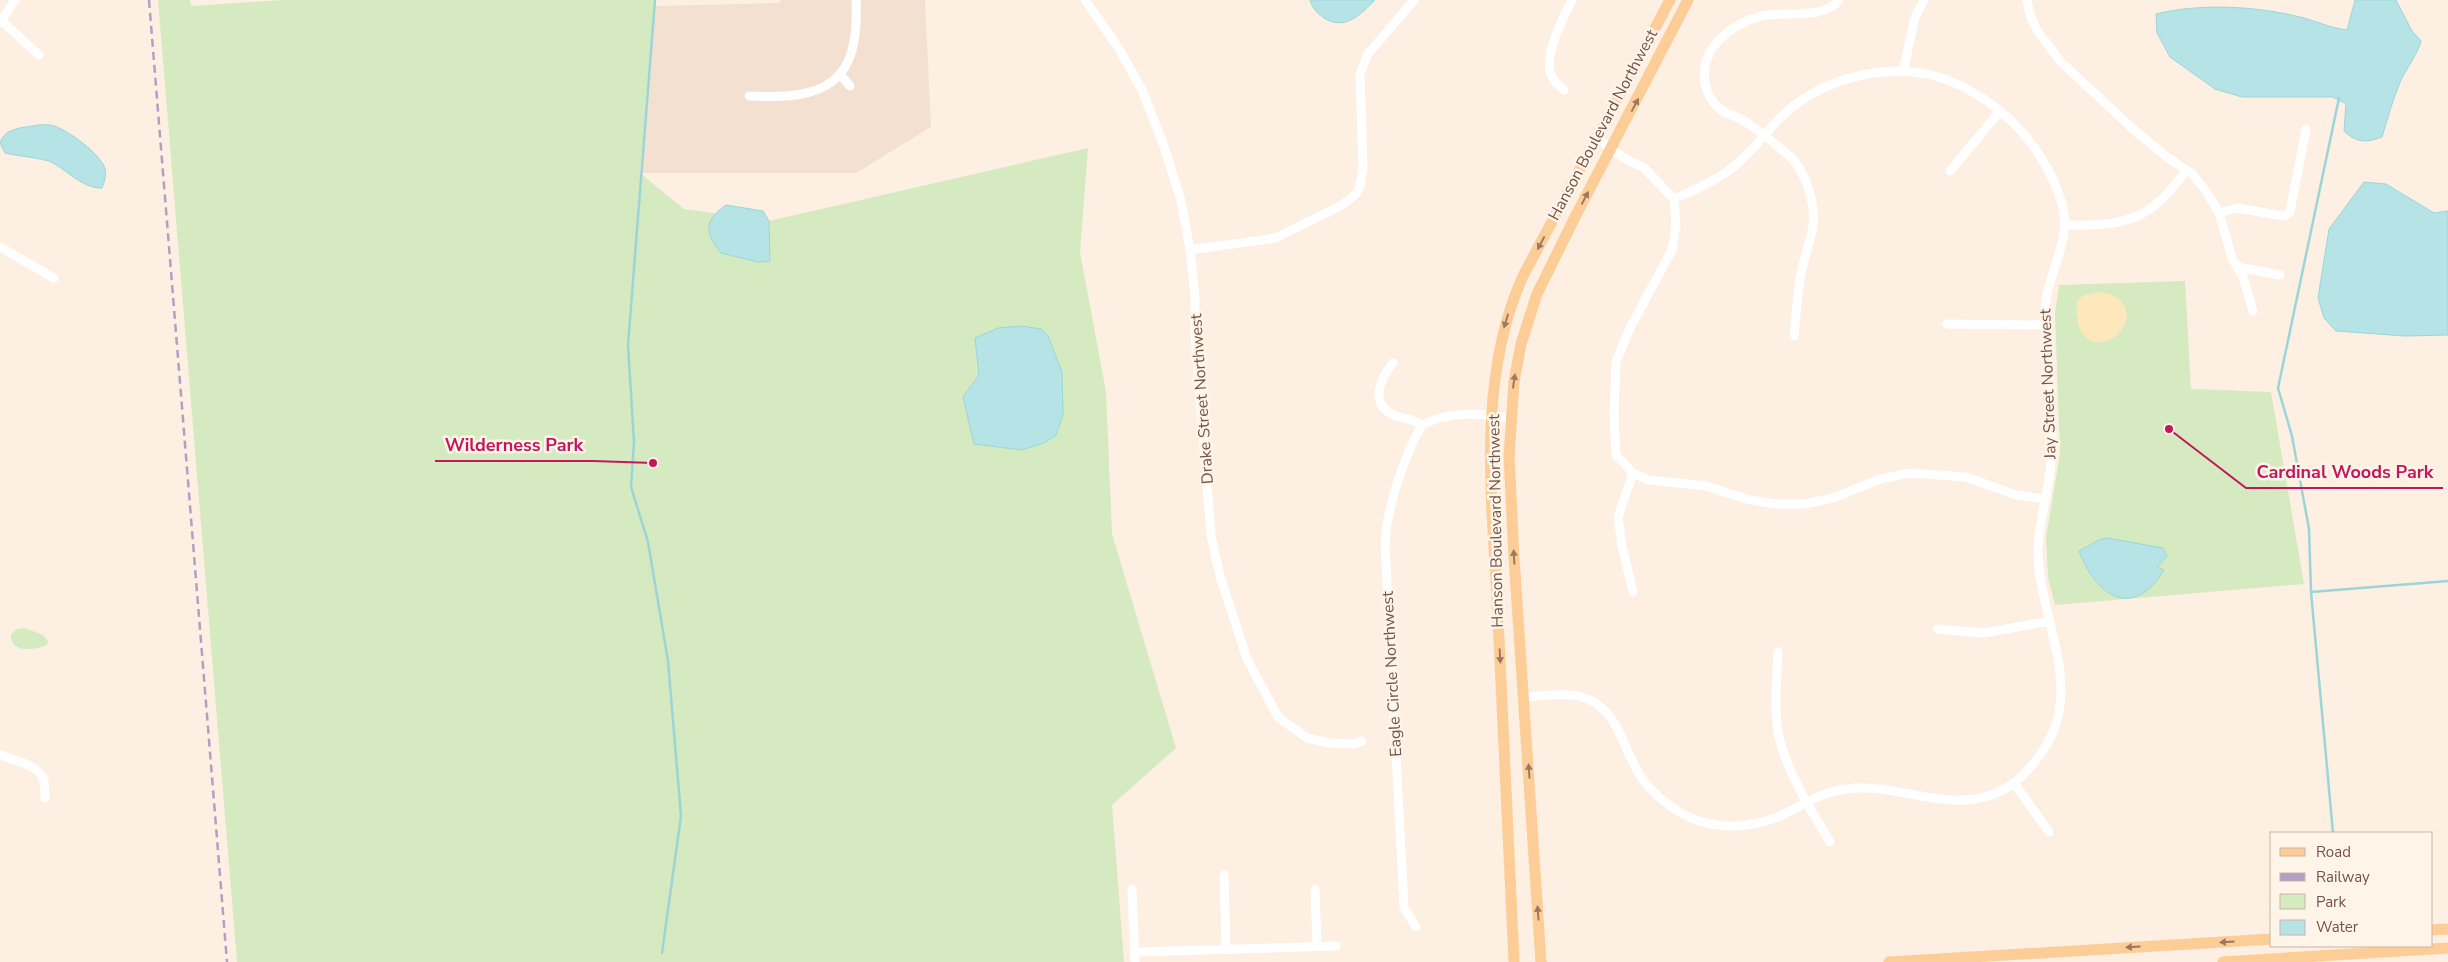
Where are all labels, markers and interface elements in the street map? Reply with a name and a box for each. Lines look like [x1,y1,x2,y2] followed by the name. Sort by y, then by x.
[1543,25,1663,224] street label: Hanson Boulevard Northwest
[1630,99,1639,112] one-way arrow
[1581,191,1589,206] one-way arrow
[1537,235,1545,250] one-way arrow
[2034,308,2062,460] street label: Jay Street Northwest
[1185,313,1219,485] street label: Drake Street Northwest
[1501,314,1509,329] one-way arrow
[1511,372,1519,388] one-way arrow
[1483,414,1509,628] street label: Hanson Boulevard Northwest
[435,428,593,461] callout: Wilderness Park
[445,433,584,457] text: Wilderness Park
[2246,455,2443,488] callout: Cardinal Woods Park
[2257,460,2434,484] text: Cardinal Woods Park
[1509,549,1517,565] one-way arrow
[1377,590,1407,757] street label: Eagle Circle Northwest
[1496,648,1504,664] one-way arrow
[1524,763,1532,779] one-way arrow
[2270,832,2433,947] legend
[2316,842,2351,862] text: Road
[2316,867,2370,887] text: Railway
[2316,892,2346,912] text: Park
[1533,905,1541,921] one-way arrow
[2316,917,2359,937] text: Water
[2219,938,2235,946] one-way arrow
[2125,944,2141,952] one-way arrow

